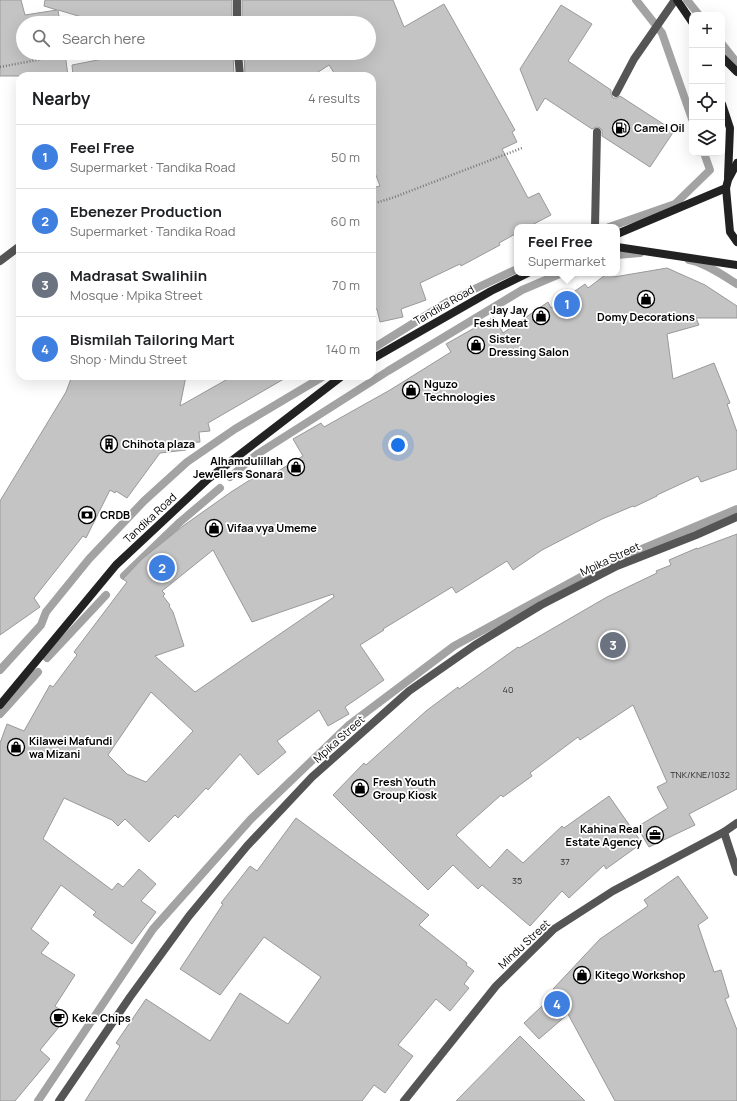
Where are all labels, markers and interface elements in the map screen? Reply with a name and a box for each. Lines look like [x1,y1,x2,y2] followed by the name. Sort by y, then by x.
[689,12,725,156] map controls
[689,12,725,48] button: +
[16,16,376,60] search box
[30,27,52,49] icon: search
[62,28,145,49] text: Search here
[689,48,725,84] button: −
[689,84,725,120] button: locate
[32,87,90,110] text: Nearby
[308,89,360,107] text: 4 results
[611,118,631,138] fuel station icon: Camel Oil
[634,120,685,135] place label: Camel Oil
[689,120,725,156] button: layers
[70,137,135,158] text: Feel Free
[42,148,48,166] text: 1
[331,148,360,166] text: 50 m
[70,158,235,176] text: Supermarket · Tandika Road
[70,201,222,222] text: Ebenezer Production
[41,212,49,230] text: 2
[330,212,360,230] text: 60 m
[70,222,235,240] text: Supermarket · Tandika Road
[514,224,620,276] popup
[528,231,593,252] text: Feel Free
[528,252,606,270] text: Supermarket
[70,265,207,286] text: Madrasat Swalihiin
[41,276,49,294] text: 3
[332,276,360,294] text: 70 m
[411,281,477,328] street label: Tandika Road
[70,286,203,304] text: Mosque · Mpika Street
[554,289,580,319] pin: 1
[636,289,656,309] shop icon: Domy Decorations
[474,302,529,330] place label: Jay Jay Fesh Meat
[531,306,551,326] shop icon: Jay Jay Fesh Meat
[597,309,695,324] place label: Domy Decorations
[70,329,235,350] text: Bismilah Tailoring Mart
[489,331,569,359] place label: Sister Dressing Salon
[466,335,486,355] shop icon: Sister Dressing Salon
[41,340,49,358] text: 4
[326,340,360,358] text: 140 m
[70,350,187,368] text: Shop · Mindu Street
[424,376,496,404] place label: Nguzo Technologies
[401,380,421,400] shop icon: Nguzo Technologies
[99,434,119,454] building icon: Chihota plaza
[388,435,408,455] your location
[122,436,195,451] place label: Chihota plaza
[193,453,283,481] place label: Alhamdulillah Jewellers Sonara
[286,457,306,477] shop icon: Alhamdulillah Jewellers Sonara
[120,489,179,546] street label: Tandika Road
[77,505,97,525] bank icon: CRDB
[100,507,130,522] place label: CRDB
[204,518,224,538] shop icon: Vifaa vya Umeme
[227,520,317,535] place label: Vifaa vya Umeme
[577,538,642,579] street label: Mpika Street
[149,553,175,583] pin: 2
[600,630,626,660] pin: 3
[503,683,513,696] house number: 40
[310,712,368,766] street label: Mpika Street
[29,733,112,761] place label: Kilawei Mafundi wa Mizani
[6,737,26,757] shop icon: Kilawei Mafundi wa Mizani
[670,768,730,781] house number: TNK/KNE/1032
[373,774,438,802] place label: Fresh Youth Group Kiosk
[350,778,370,798] shop icon: Fresh Youth Group Kiosk
[566,821,643,849] place label: Kahina Real Estate Agency
[645,825,665,845] office icon: Kahina Real Estate Agency
[560,855,570,868] house number: 37
[512,874,522,887] house number: 35
[494,916,553,972] street label: Mindu Street
[572,965,592,985] shop icon: Kitego Workshop
[595,967,686,982] place label: Kitego Workshop
[544,989,570,1019] pin: 4
[49,1008,69,1028] cafe icon: Keke Chips
[72,1010,131,1025] place label: Keke Chips

